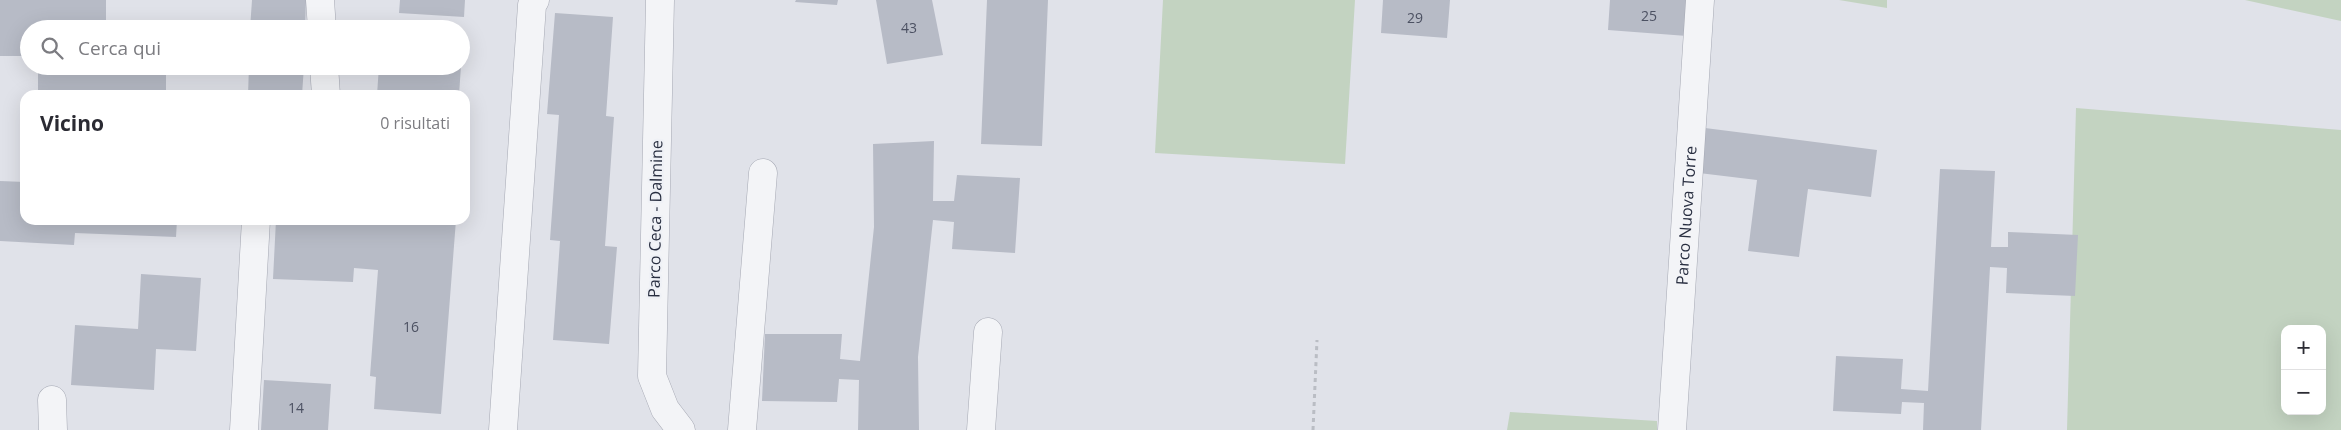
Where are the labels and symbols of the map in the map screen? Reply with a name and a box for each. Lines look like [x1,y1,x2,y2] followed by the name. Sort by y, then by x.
[1641,6,1657,25] house number: 25
[1407,8,1423,27] house number: 29
[901,18,917,37] house number: 43
[643,140,667,298] street label: Parco Ceca - Dalmine
[1670,145,1701,286] street label: Parco Nuova Torre
[403,317,419,336] house number: 16
[288,398,304,417] house number: 14

